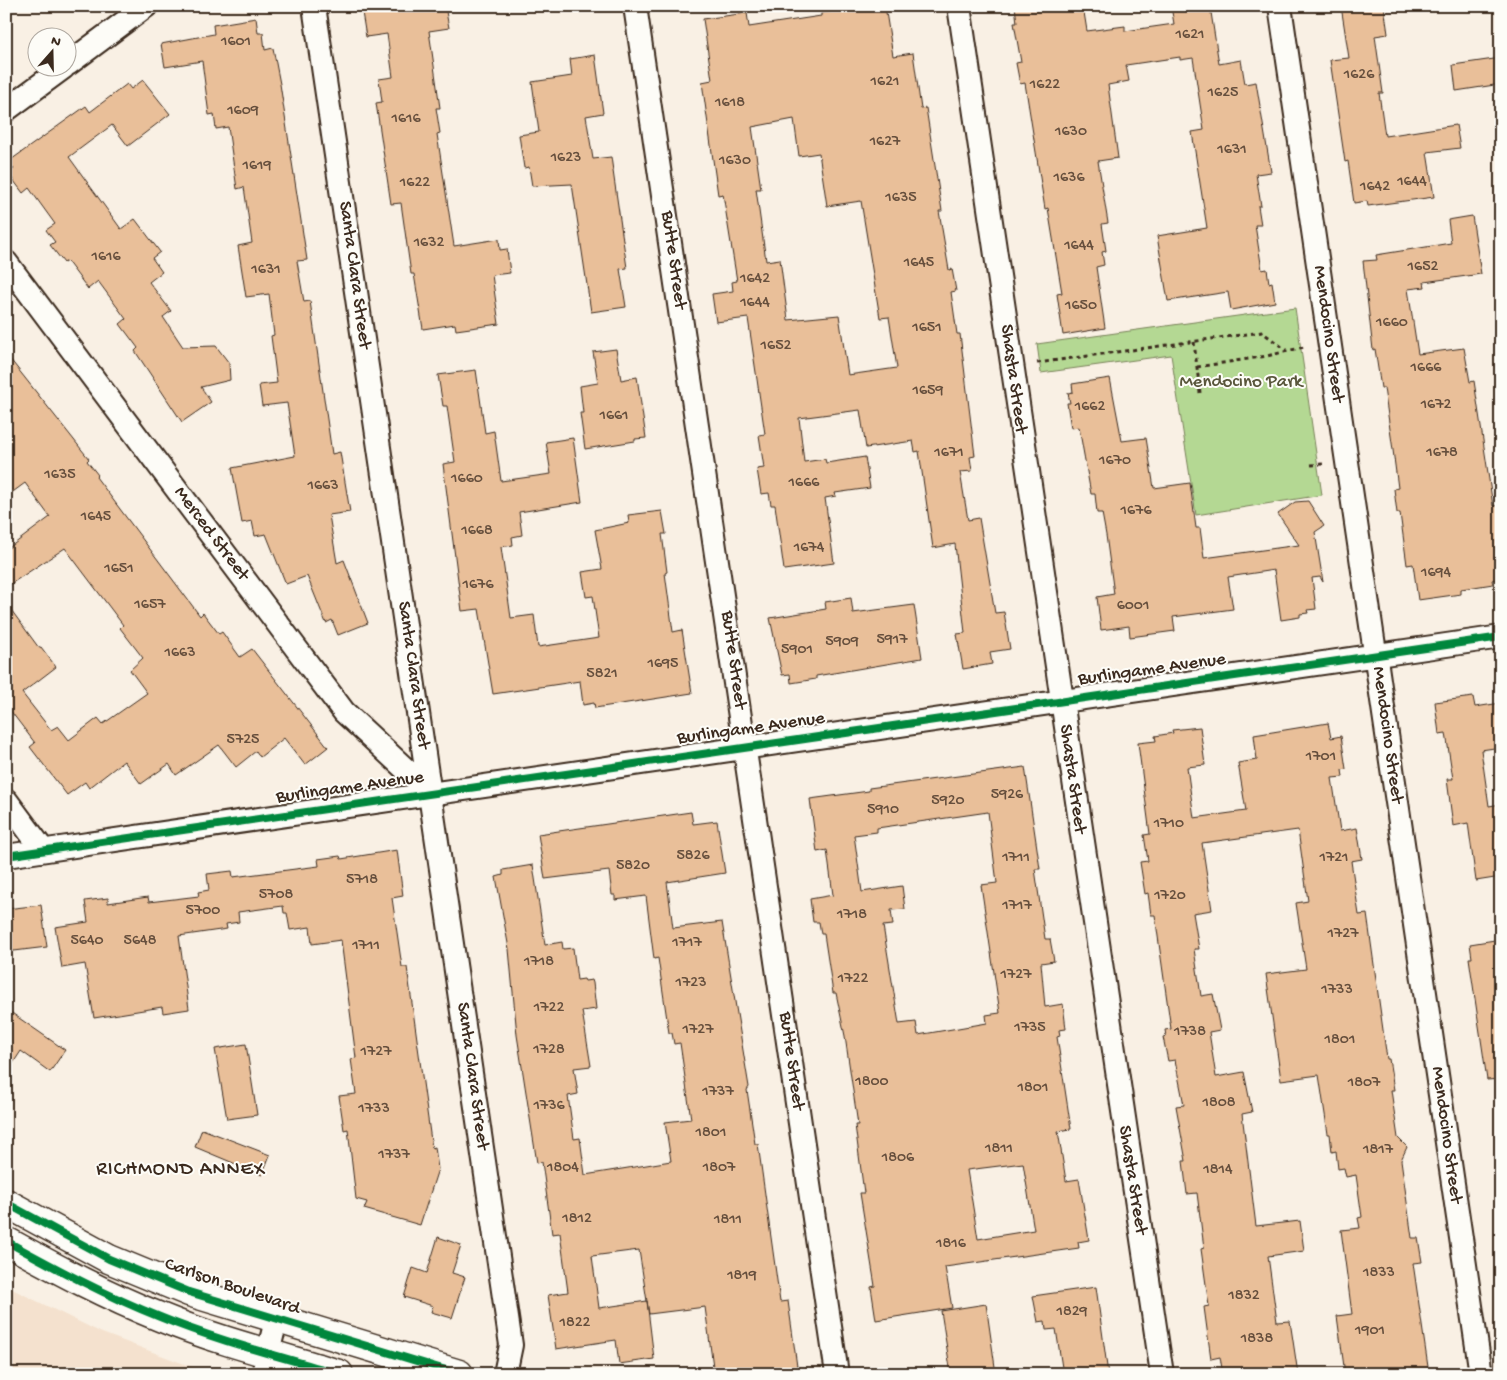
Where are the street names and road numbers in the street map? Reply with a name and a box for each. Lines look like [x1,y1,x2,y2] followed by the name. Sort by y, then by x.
[332,200,376,352] street label: Santa Clara Street
[655,208,692,313] street label: Butte Street
[1307,264,1349,406] street label: Mendocino Street
[994,323,1032,437] street label: Shasta Street
[168,482,255,588] street label: Merced Street
[391,600,435,752] street label: Santa Clara Street
[715,608,752,713] street label: Butte Street
[1076,648,1228,692] street label: Burlingame Avenue
[1366,665,1408,807] street label: Mendocino Street
[675,707,827,751] street label: Burlingame Avenue
[1053,723,1091,837] street label: Shasta Street
[274,766,426,810] street label: Burlingame Avenue
[450,1001,494,1153] street label: Santa Clara Street
[773,1009,810,1114] street label: Butte Street
[1425,1065,1467,1207] street label: Mendocino Street
[1112,1124,1152,1238] street label: Shasta Street
[161,1253,304,1321] street label: Carlson Boulevard

